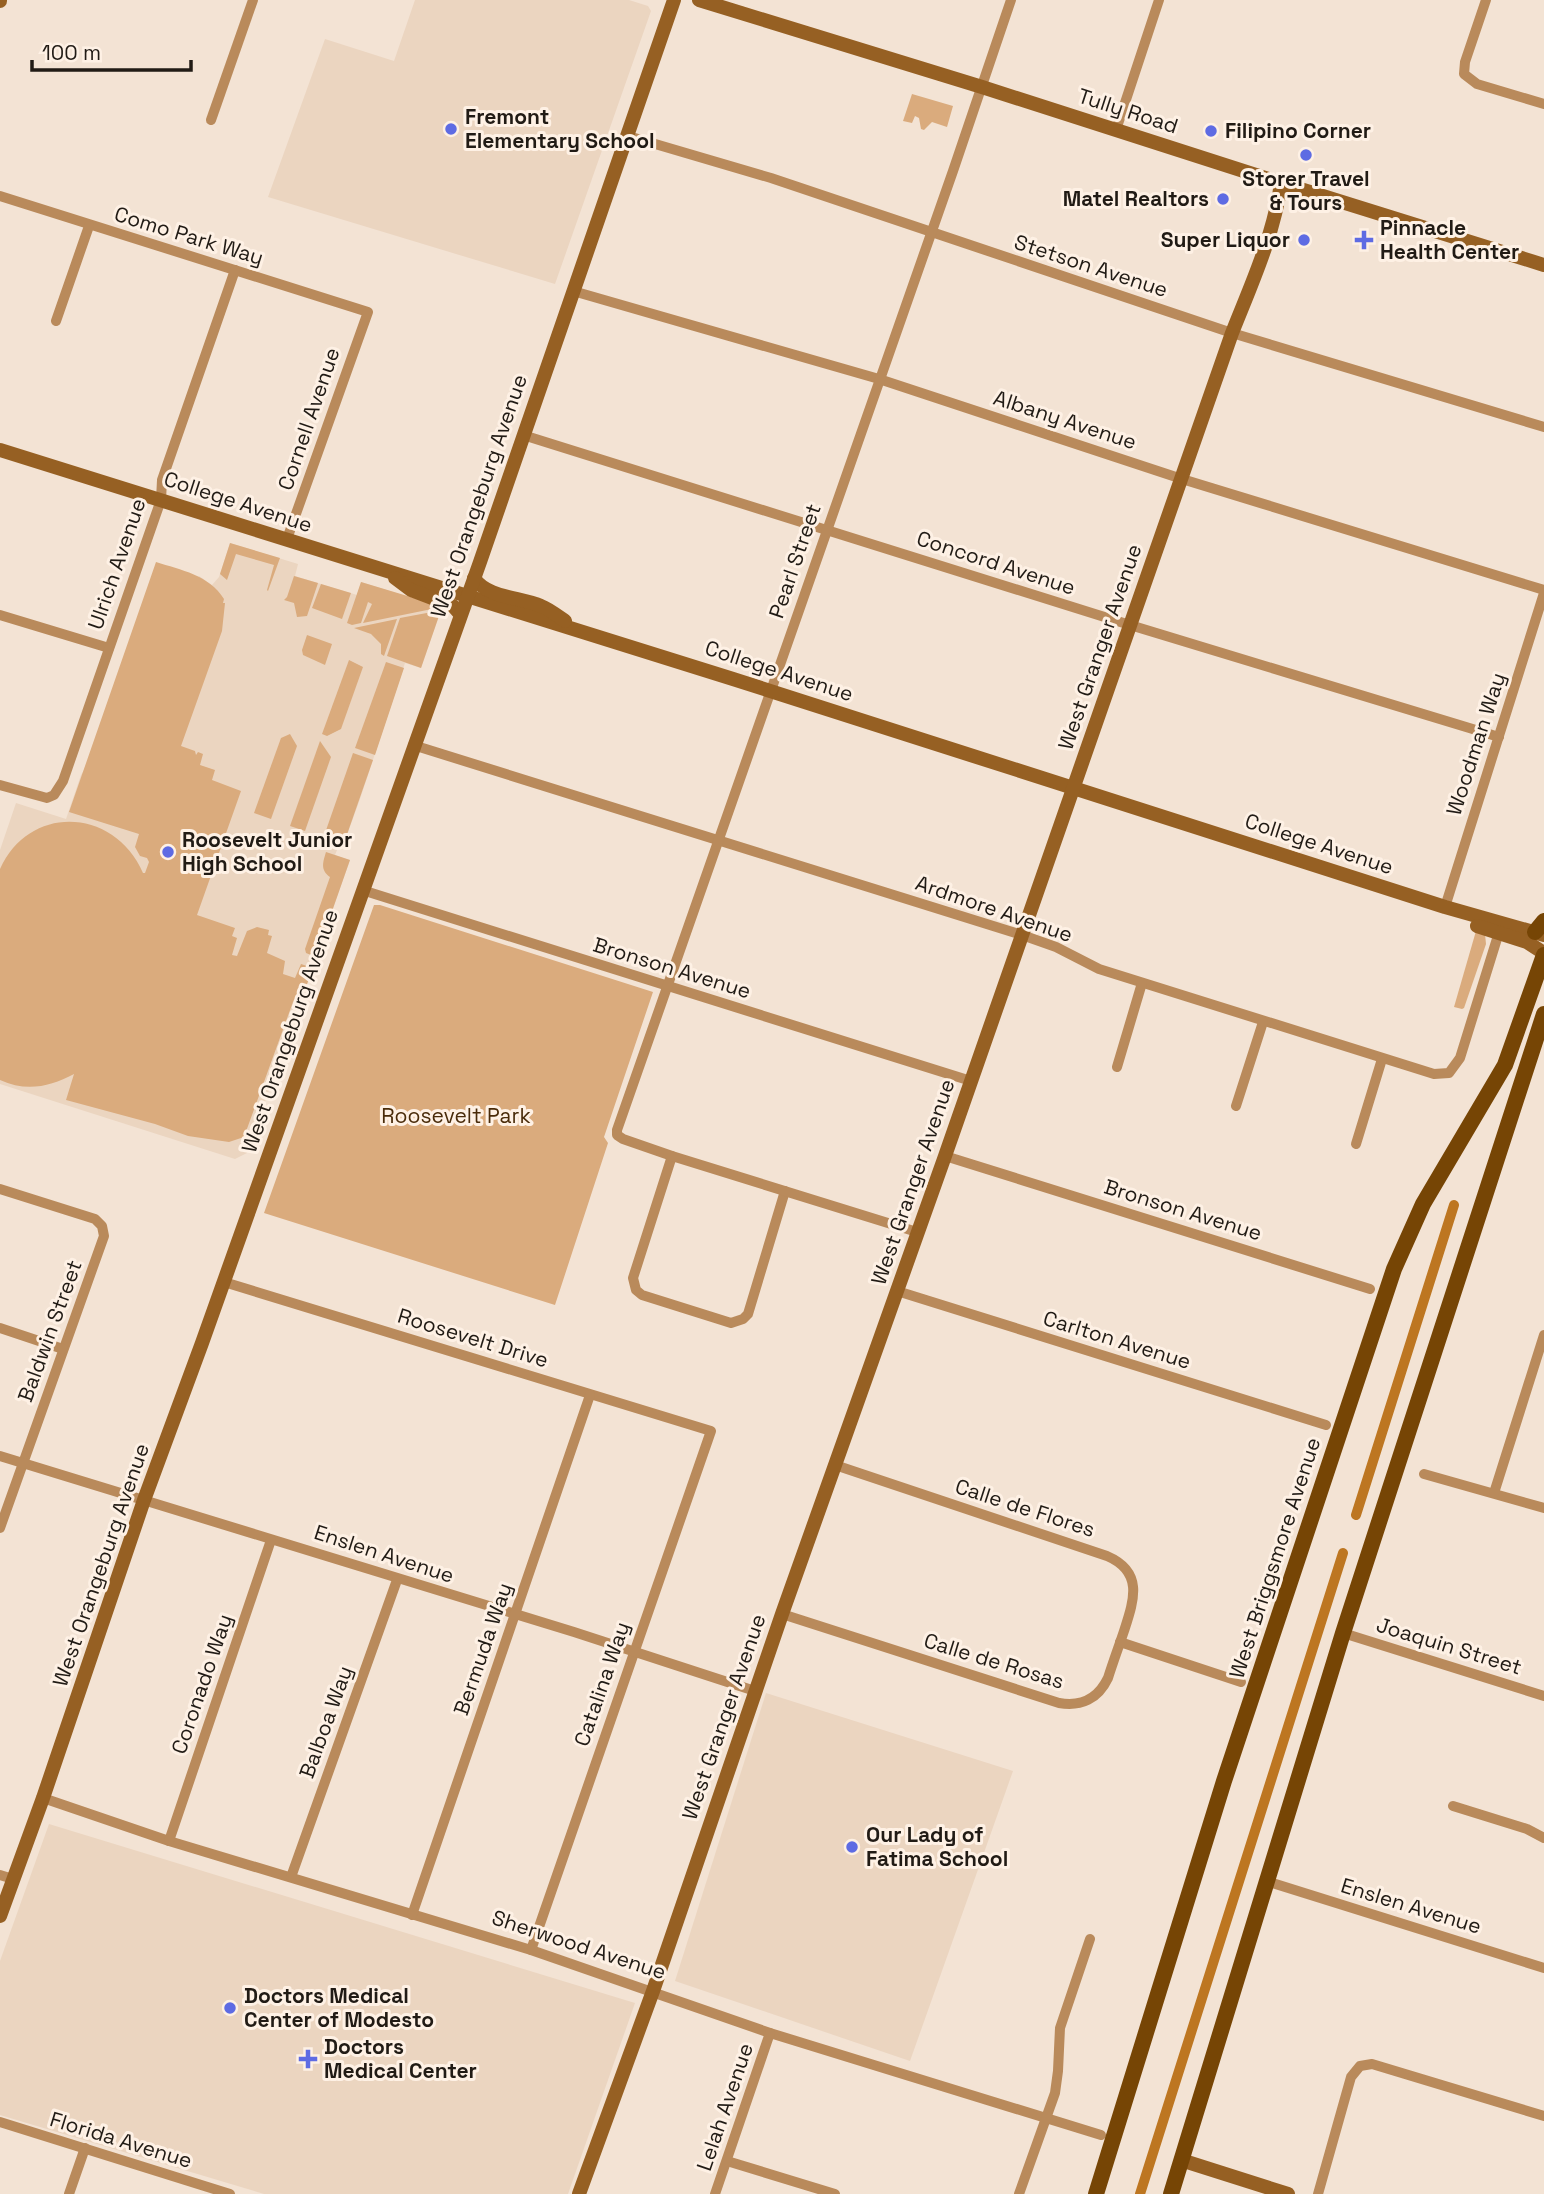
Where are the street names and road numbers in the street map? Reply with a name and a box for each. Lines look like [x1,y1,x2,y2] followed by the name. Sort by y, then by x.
[1075,82,1182,139] street label: Tully Road
[111,200,267,271] street label: Como Park Way
[1011,228,1171,303] street label: Stetson Avenue
[271,344,346,494] street label: Cornell Avenue
[424,371,533,621] street label: West Orangeburg Avenue
[990,384,1140,455] street label: Albany Avenue
[161,465,316,538] street label: College Avenue
[81,495,152,633] street label: Ulrich Avenue
[762,500,827,622] street label: Pearl Street
[913,524,1079,601] street label: Concord Avenue
[1052,540,1147,753] street label: West Granger Avenue
[702,634,857,707] street label: College Avenue
[1440,669,1511,819] street label: Woodman Way
[1242,807,1397,880] street label: College Avenue
[912,869,1076,948] street label: Ardmore Avenue
[235,906,344,1156] street label: West Orangeburg Avenue
[590,931,754,1004] street label: Bronson Avenue
[865,1075,960,1288] street label: West Granger Avenue
[1101,1173,1265,1246] street label: Bronson Avenue
[11,1256,88,1405] street label: Baldwin Street
[395,1302,552,1373] street label: Roosevelt Drive
[1040,1304,1194,1375] street label: Carlton Avenue
[1223,1434,1326,1682] street label: West Briggsmore Avenue
[46,1440,155,1690] street label: West Orangeburg Avenue
[952,1472,1099,1543] street label: Calle de Flores
[311,1518,458,1589] street label: Enslen Avenue
[447,1579,518,1719] street label: Bermuda Way
[165,1610,238,1757] street label: Coronado Way
[676,1610,771,1823] street label: West Granger Avenue
[1373,1611,1525,1680] street label: Joaquin Street
[568,1618,635,1750] street label: Catalina Way
[921,1626,1068,1695] street label: Calle de Rosas
[293,1662,358,1782] street label: Balboa Way
[1338,1871,1485,1940] street label: Enslen Avenue
[489,1904,670,1985] street label: Sherwood Avenue
[690,2039,759,2174] street label: Lelah Avenue
[47,2105,196,2174] street label: Florida Avenue

